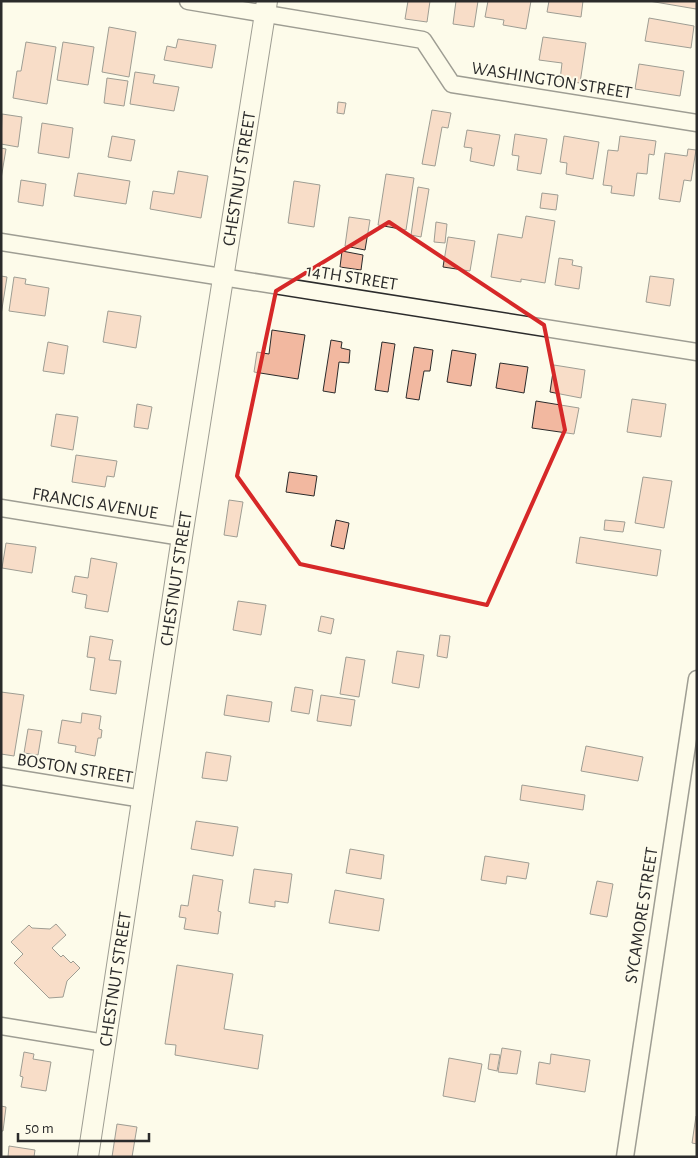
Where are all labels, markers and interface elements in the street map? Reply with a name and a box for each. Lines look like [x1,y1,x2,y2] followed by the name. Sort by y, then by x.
[470,59,634,103] street label: WASHINGTON STREET
[220,110,259,247] street label: CHESTNUT STREET
[305,262,399,294] street label: 14TH STREET
[31,485,159,523] street label: FRANCIS AVENUE
[158,510,196,647] street label: CHESTNUT STREET
[16,751,134,787] street label: BOSTON STREET
[622,846,662,985] street label: SYCAMORE STREET
[97,910,135,1048] street label: CHESTNUT STREET
[18,1110,149,1142] scale bar
[25,1121,54,1136] text: 50 m

